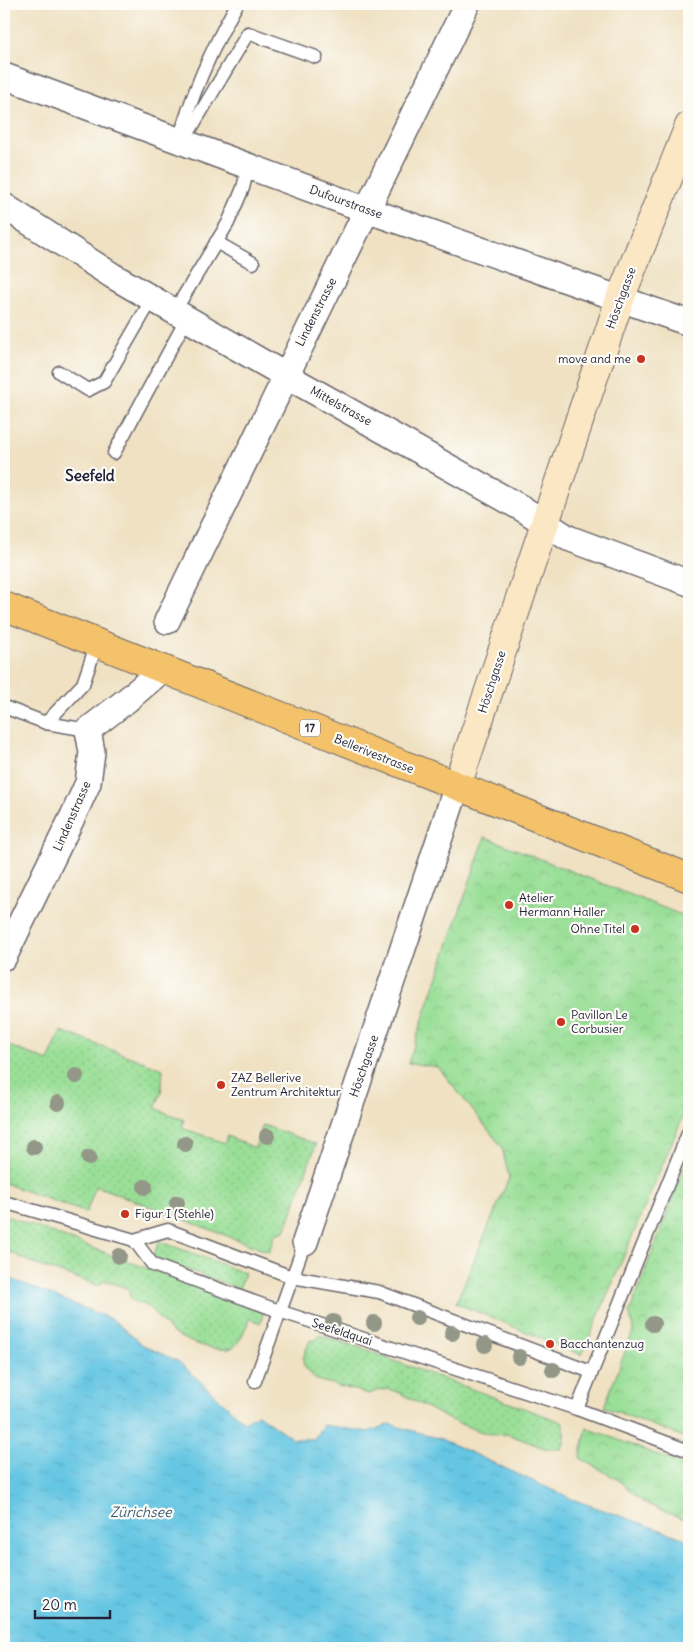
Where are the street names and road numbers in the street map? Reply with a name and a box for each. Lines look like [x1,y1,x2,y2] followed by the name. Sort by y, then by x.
[308,181,385,222] street label: Dufourstrasse
[602,265,639,331] street label: Höschgasse
[292,275,339,349] street label: Lindenstrasse
[308,383,375,429] street label: Mittelstrasse
[474,649,509,715] street label: Höschgasse
[300,720,320,736] road number: 17
[332,731,416,776] street label: Bellerivestrasse
[49,778,94,853] street label: Lindenstrasse
[346,1033,381,1099] street label: Höschgasse
[310,1315,374,1348] street label: Seefeldquai

